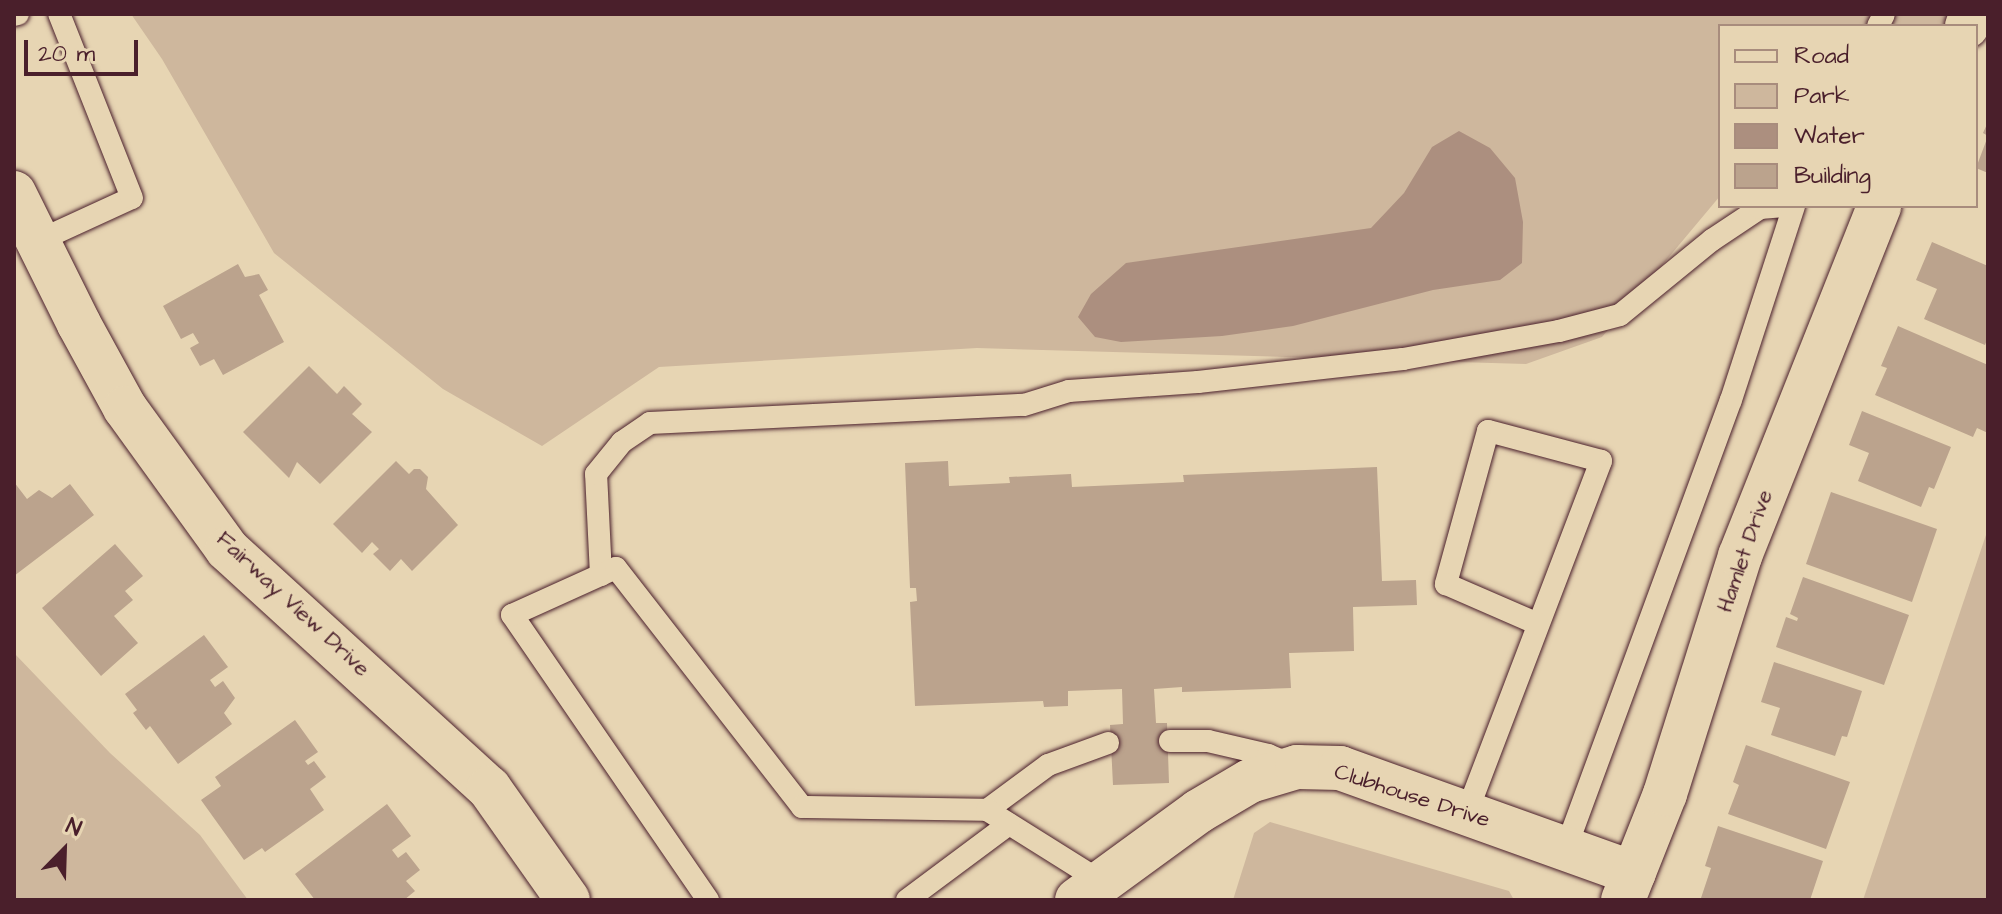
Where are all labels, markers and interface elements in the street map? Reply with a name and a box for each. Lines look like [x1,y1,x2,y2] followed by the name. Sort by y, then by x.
[28,24,142,74] scale bar
[1718,24,1978,208] legend
[38,37,95,71] text: 20 m
[1794,39,1849,73] text: Road
[1794,79,1850,113] text: Park
[1794,119,1865,153] text: Water
[1794,159,1871,193] text: Building
[1712,486,1778,616] street label: Hamlet Drive
[211,526,375,682] street label: Fairway View Drive
[1331,758,1493,834] street label: Clubhouse Drive
[24,810,104,890] north arrow
[61,810,86,844] text: N

